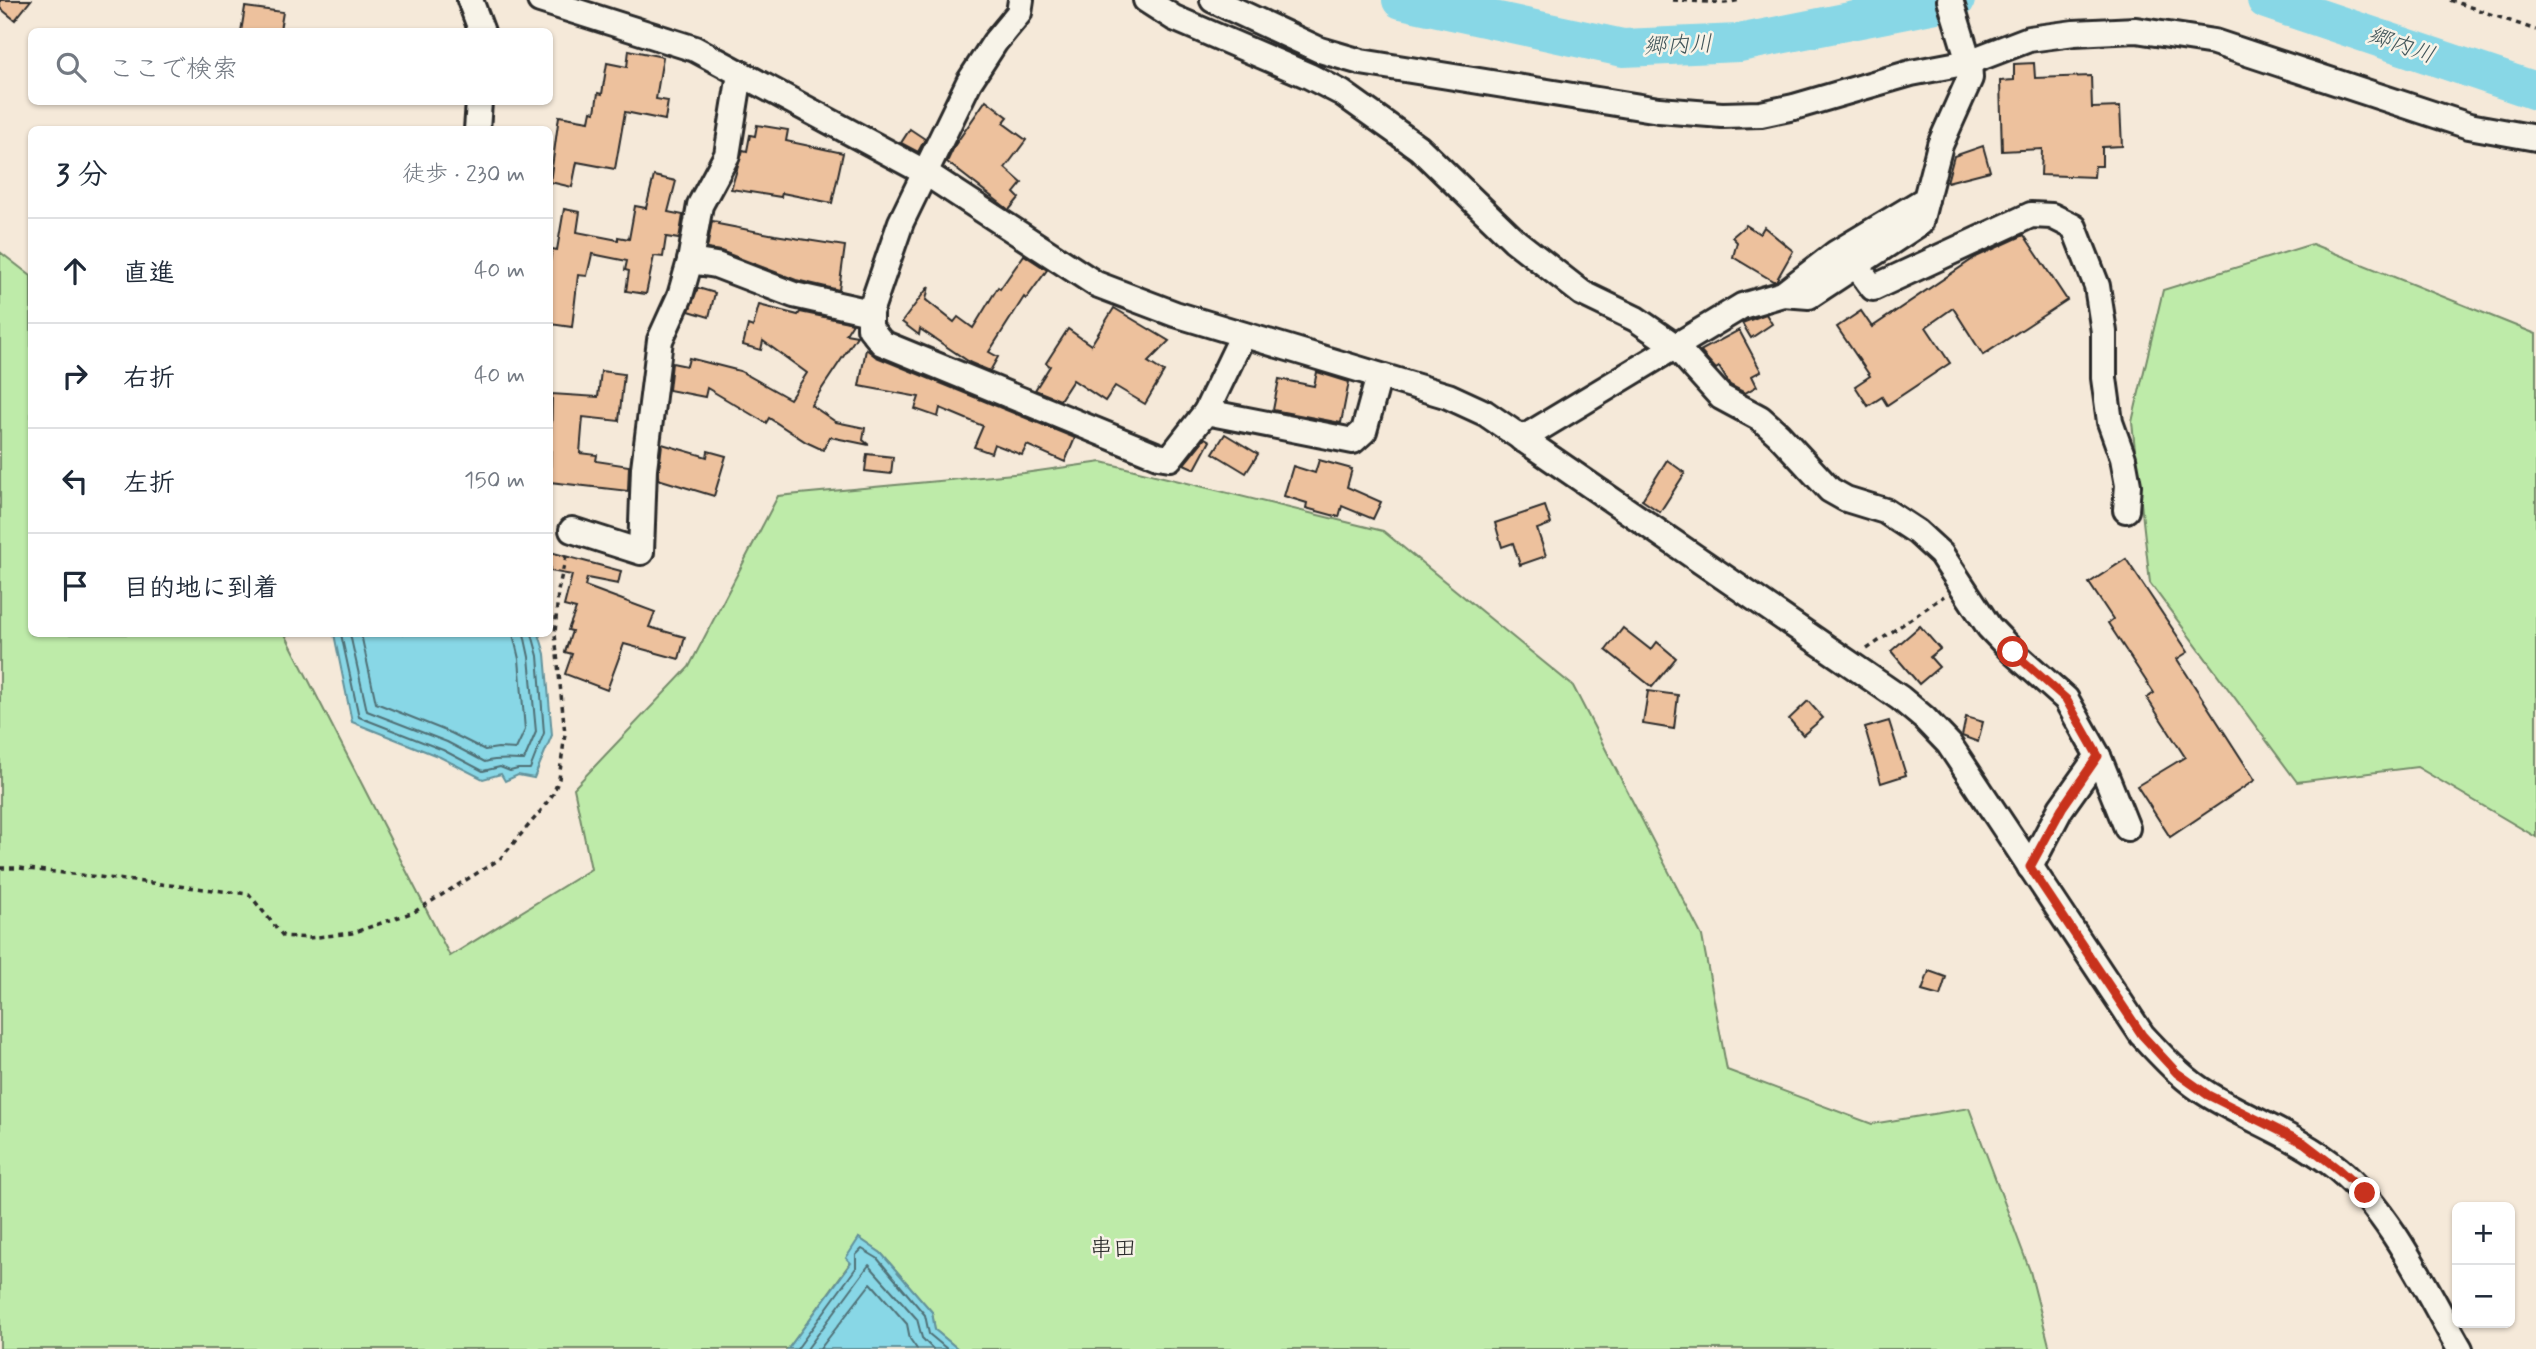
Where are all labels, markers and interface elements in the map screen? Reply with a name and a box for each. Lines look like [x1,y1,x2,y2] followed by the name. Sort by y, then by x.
[2363,21,2439,71] water label: 郷内川
[28,28,553,105] search box
[1643,30,1713,62] water label: 郷内川
[52,48,90,86] icon: search
[108,53,238,87] text: ここで検索
[56,156,108,195] text: 3 分
[402,160,525,190] text: 徒歩 · 230 m
[56,252,94,290] icon: ahead
[474,256,525,286] text: 40 m
[123,257,175,291] text: 直進
[56,357,94,395] icon: right
[474,361,525,391] text: 40 m
[123,362,175,396] text: 右折
[56,462,94,500] icon: left
[464,466,525,496] text: 150 m
[123,467,175,501] text: 左折
[56,567,94,605] icon: arrive
[123,572,279,606] text: 目的地に到着
[1997,636,2028,667] route start
[2349,1177,2380,1208] route end
[2452,1202,2515,1328] map controls
[2452,1202,2515,1265] button: +
[1089,1234,1137,1265] district label: 串田
[2452,1265,2515,1328] button: −

